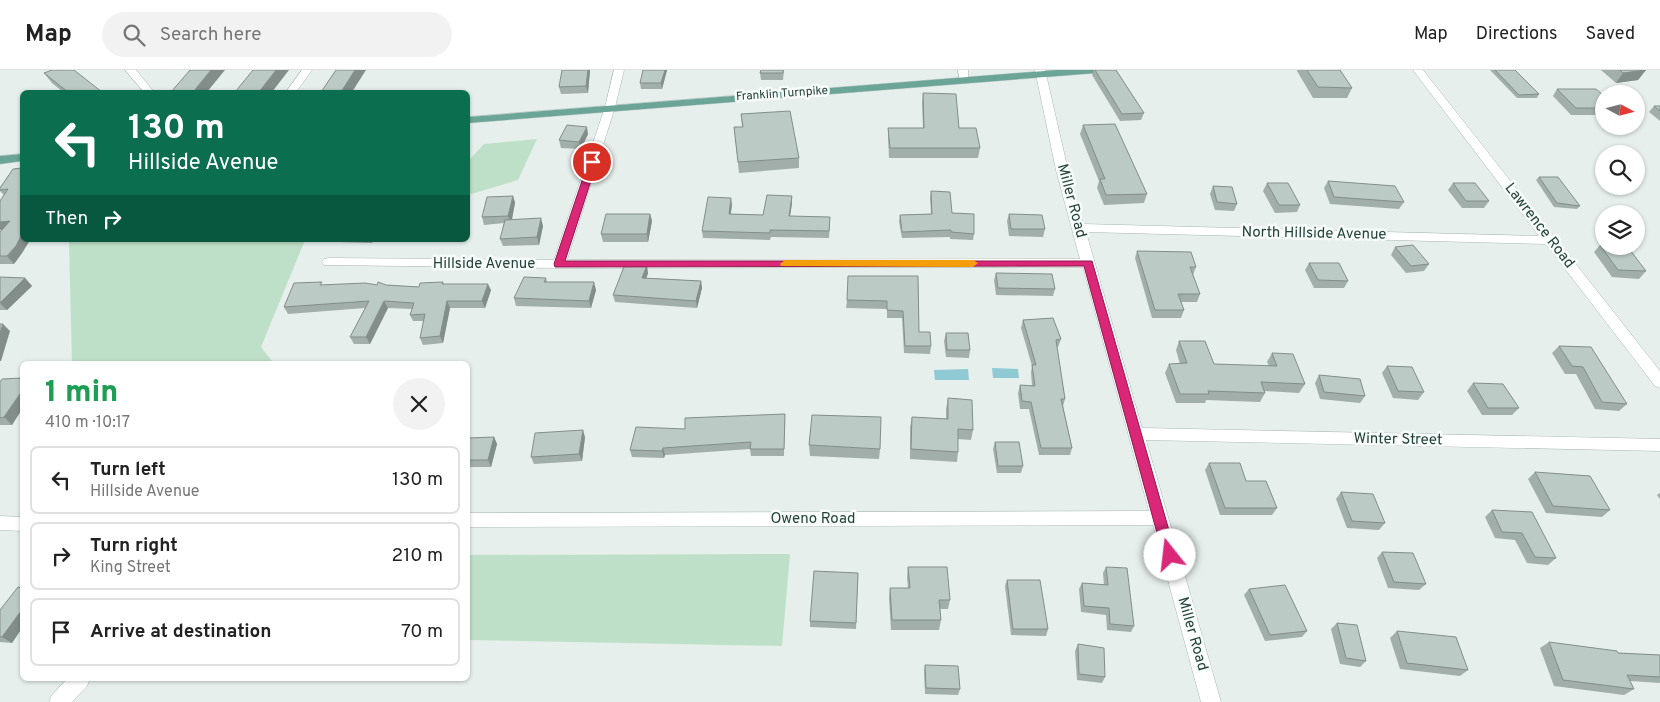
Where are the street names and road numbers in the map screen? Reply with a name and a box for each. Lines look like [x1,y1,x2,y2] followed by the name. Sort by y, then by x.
[735,83,829,105] street label: Franklin Turnpike
[1052,162,1090,240] street label: Miller Road
[1500,180,1578,272] street label: Lawrence Road
[1241,223,1387,245] street label: North Hillside Avenue
[433,255,535,274] street label: Hillside Avenue
[1353,430,1443,450] street label: Winter Street
[771,510,855,529] street label: Oweno Road
[1172,595,1212,673] street label: Miller Road

